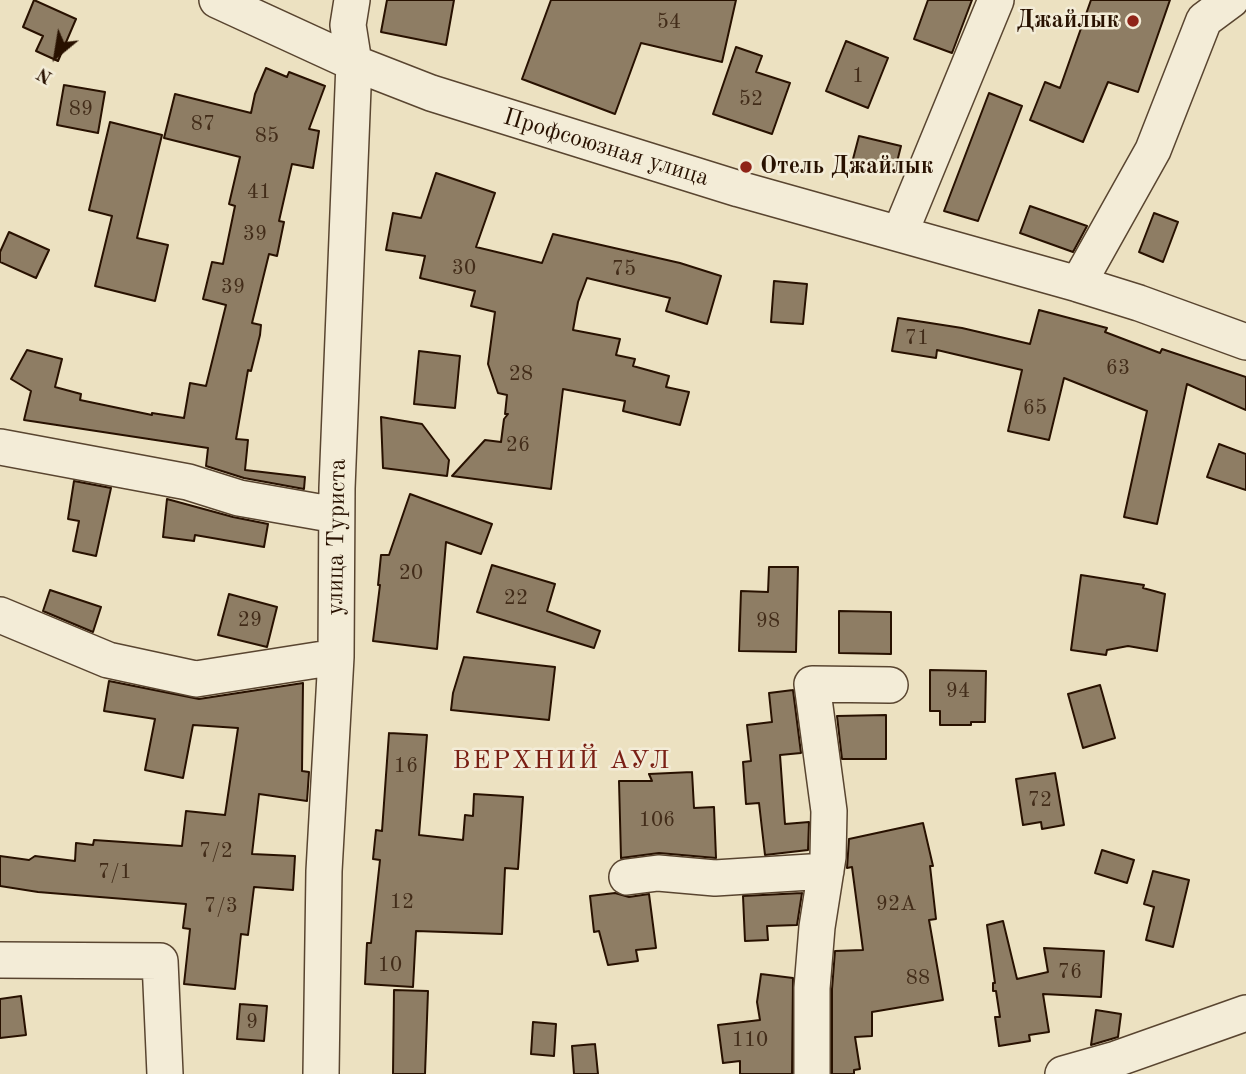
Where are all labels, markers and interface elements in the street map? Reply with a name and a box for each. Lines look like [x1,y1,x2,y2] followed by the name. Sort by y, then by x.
[1016,7,1119,35] place label: Джайлык
[657,9,681,35] house number: 54
[1125,13,1141,29] marker: Джайлык
[21,21,91,91] north arrow
[34,63,56,86] text: N
[852,63,864,89] house number: 1
[739,86,763,112] house number: 52
[69,96,93,122] house number: 89
[500,103,712,193] street label: Профсоюзная улица
[191,111,215,137] house number: 87
[255,123,279,149] house number: 85
[760,153,933,181] place label: Отель Джайлык
[738,159,754,175] marker: Отель Джайлык
[247,179,271,205] house number: 41
[243,221,267,247] house number: 39
[452,255,476,281] house number: 30
[612,256,636,282] house number: 75
[221,274,245,300] house number: 39
[905,325,929,351] house number: 71
[1106,355,1130,381] house number: 63
[509,361,533,387] house number: 28
[1023,395,1047,421] house number: 65
[506,432,530,458] house number: 26
[321,458,353,616] street label: улица Туриста
[399,560,423,586] house number: 20
[504,585,528,611] house number: 22
[238,607,262,633] house number: 29
[756,608,780,634] house number: 98
[946,678,970,704] house number: 94
[454,745,670,777] district label: ВЕРХНИЙ АУЛ
[394,753,418,779] house number: 16
[1028,787,1052,813] house number: 72
[639,807,675,833] house number: 106
[199,838,233,864] house number: 7/2
[98,859,132,885] house number: 7/1
[390,889,414,915] house number: 12
[876,891,916,917] house number: 92А
[204,893,238,919] house number: 7/3
[378,952,402,978] house number: 10
[1058,959,1082,985] house number: 76
[906,965,930,991] house number: 88
[246,1009,258,1035] house number: 9
[732,1027,768,1053] house number: 110

